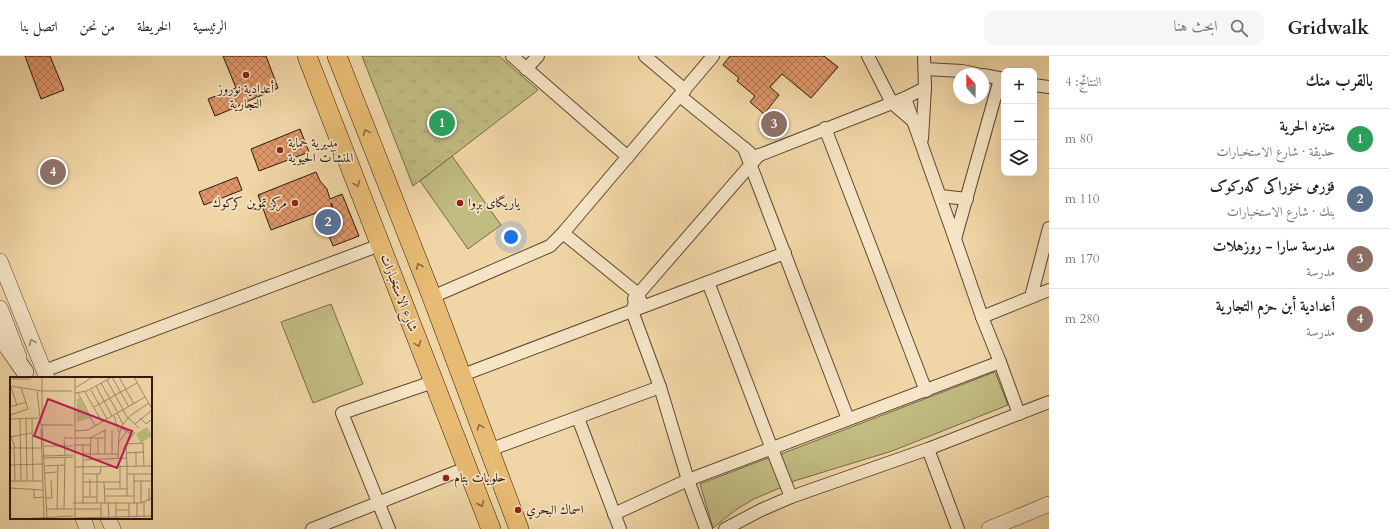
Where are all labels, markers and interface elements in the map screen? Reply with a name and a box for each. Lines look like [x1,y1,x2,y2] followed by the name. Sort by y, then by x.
[984,10,1264,46] search box
[1288,15,1369,41] text: Gridwalk
[1173,16,1218,36] text: ابحث هنا
[20,17,58,36] text: اتصل بنا
[80,17,115,36] text: من نحن
[137,17,171,36] text: الخريطة
[193,17,227,36] text: الرئيسية
[1228,17,1250,39] icon: search
[953,68,989,104] north arrow
[1001,68,1037,176] map controls
[1001,68,1037,104] button: +
[1306,69,1373,92] text: بالقرب منك
[241,70,251,80] marker: أعدادية نوروز التجارية
[1065,73,1101,91] text: النتائج: 4
[216,80,274,113] place label: أعدادية نوروز التجارية
[1001,104,1037,140] button: −
[429,108,455,138] pin: 1
[761,109,787,139] pin: 3
[1279,116,1335,136] text: متنزه الحرية
[363,129,371,136] one-way arrow
[1065,130,1093,148] text: 80 m
[1357,130,1363,148] text: 1
[288,134,354,167] place label: مديرية حماية المنشآت الحيوية
[1001,140,1037,176] button: layers
[1216,143,1335,161] text: حديقة · شارع الاستخبارات
[275,145,285,155] marker: مديرية حماية المنشآت الحيوية
[40,157,66,187] pin: 4
[1210,176,1335,196] text: فۆرمی خۆراکی کەرکوک
[352,180,360,187] one-way arrow
[1065,190,1099,208] text: 110 m
[1357,190,1363,208] text: 2
[212,194,287,212] place label: مركز تموين كركوك
[468,194,521,214] place label: یاریگای بڕوا
[290,198,300,208] marker: مركز تموين كركوك
[455,198,465,208] marker: یاریگای بڕوا
[1227,203,1335,221] text: بنك · شارع الاستخبارات
[315,207,341,237] pin: 2
[501,227,521,247] your location
[1212,236,1335,256] text: مدرسة سارا - روزهلات
[1065,250,1099,268] text: 170 m
[1357,250,1363,268] text: 3
[374,252,422,335] street label: شارع الاستخبارات
[416,263,424,270] one-way arrow
[1306,263,1335,281] text: مدرسة
[1216,296,1335,316] text: أعدادية أبن حزم التجارية
[1065,310,1099,328] text: 280 m
[1357,310,1363,328] text: 4
[1306,323,1335,341] text: مدرسة
[29,338,37,346] one-way arrow
[414,341,422,348] one-way arrow
[10,377,152,519] inset map
[477,424,485,431] one-way arrow
[454,469,506,489] place label: حلويات بتام
[441,473,451,483] marker: حلويات بتام
[476,500,484,508] one-way arrow
[526,501,584,520] place label: اسماك البحري
[513,505,523,515] marker: اسماك البحري

